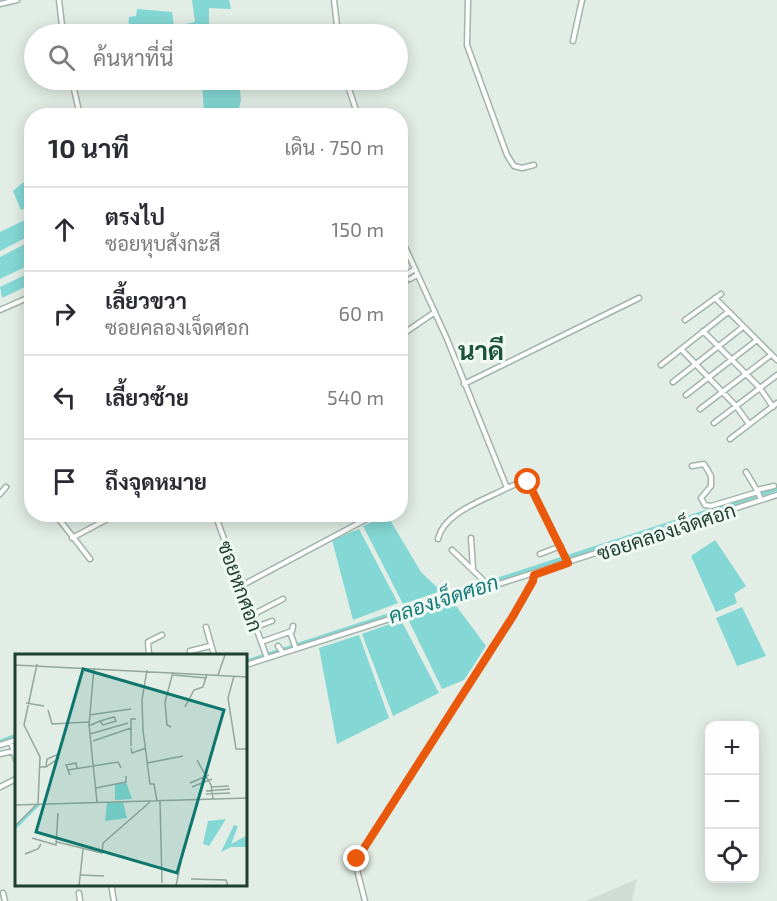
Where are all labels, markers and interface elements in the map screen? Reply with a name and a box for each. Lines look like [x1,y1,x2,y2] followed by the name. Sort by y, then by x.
[24,24,408,90] search box
[45,41,78,74] icon: search
[93,44,173,70] text: ค้นหาที่นี่
[48,132,129,163] text: 10 นาที
[285,135,384,159] text: เดิน · 750 m
[105,203,165,229] text: ตรงไป
[48,213,81,246] icon: ahead
[331,217,384,241] text: 150 m
[105,231,221,255] text: ซอยหุบสังกะสี
[105,287,187,313] text: เลี้ยวขวา
[48,297,81,330] icon: right
[339,301,384,325] text: 60 m
[105,315,249,339] text: ซอยคลองเจ็ดศอก
[458,334,504,365] district label: นาดี
[48,381,81,414] icon: left
[105,384,189,410] text: เลี้ยวซ้าย
[327,385,384,409] text: 540 m
[48,465,81,498] icon: arrive
[105,468,207,494] text: ถึงจุดหมาย
[514,468,540,494] route start
[593,495,738,565] street label: ซอยคลองเจ็ดศอก
[213,537,269,635] street label: ซอยหกศอก
[384,567,501,628] water label: คลองเจ็ดศอก
[15,654,248,886] inset map
[705,721,759,883] map controls
[705,721,759,775] button: +
[705,775,759,829] button: −
[705,829,759,883] button: locate
[343,845,369,871] route end

